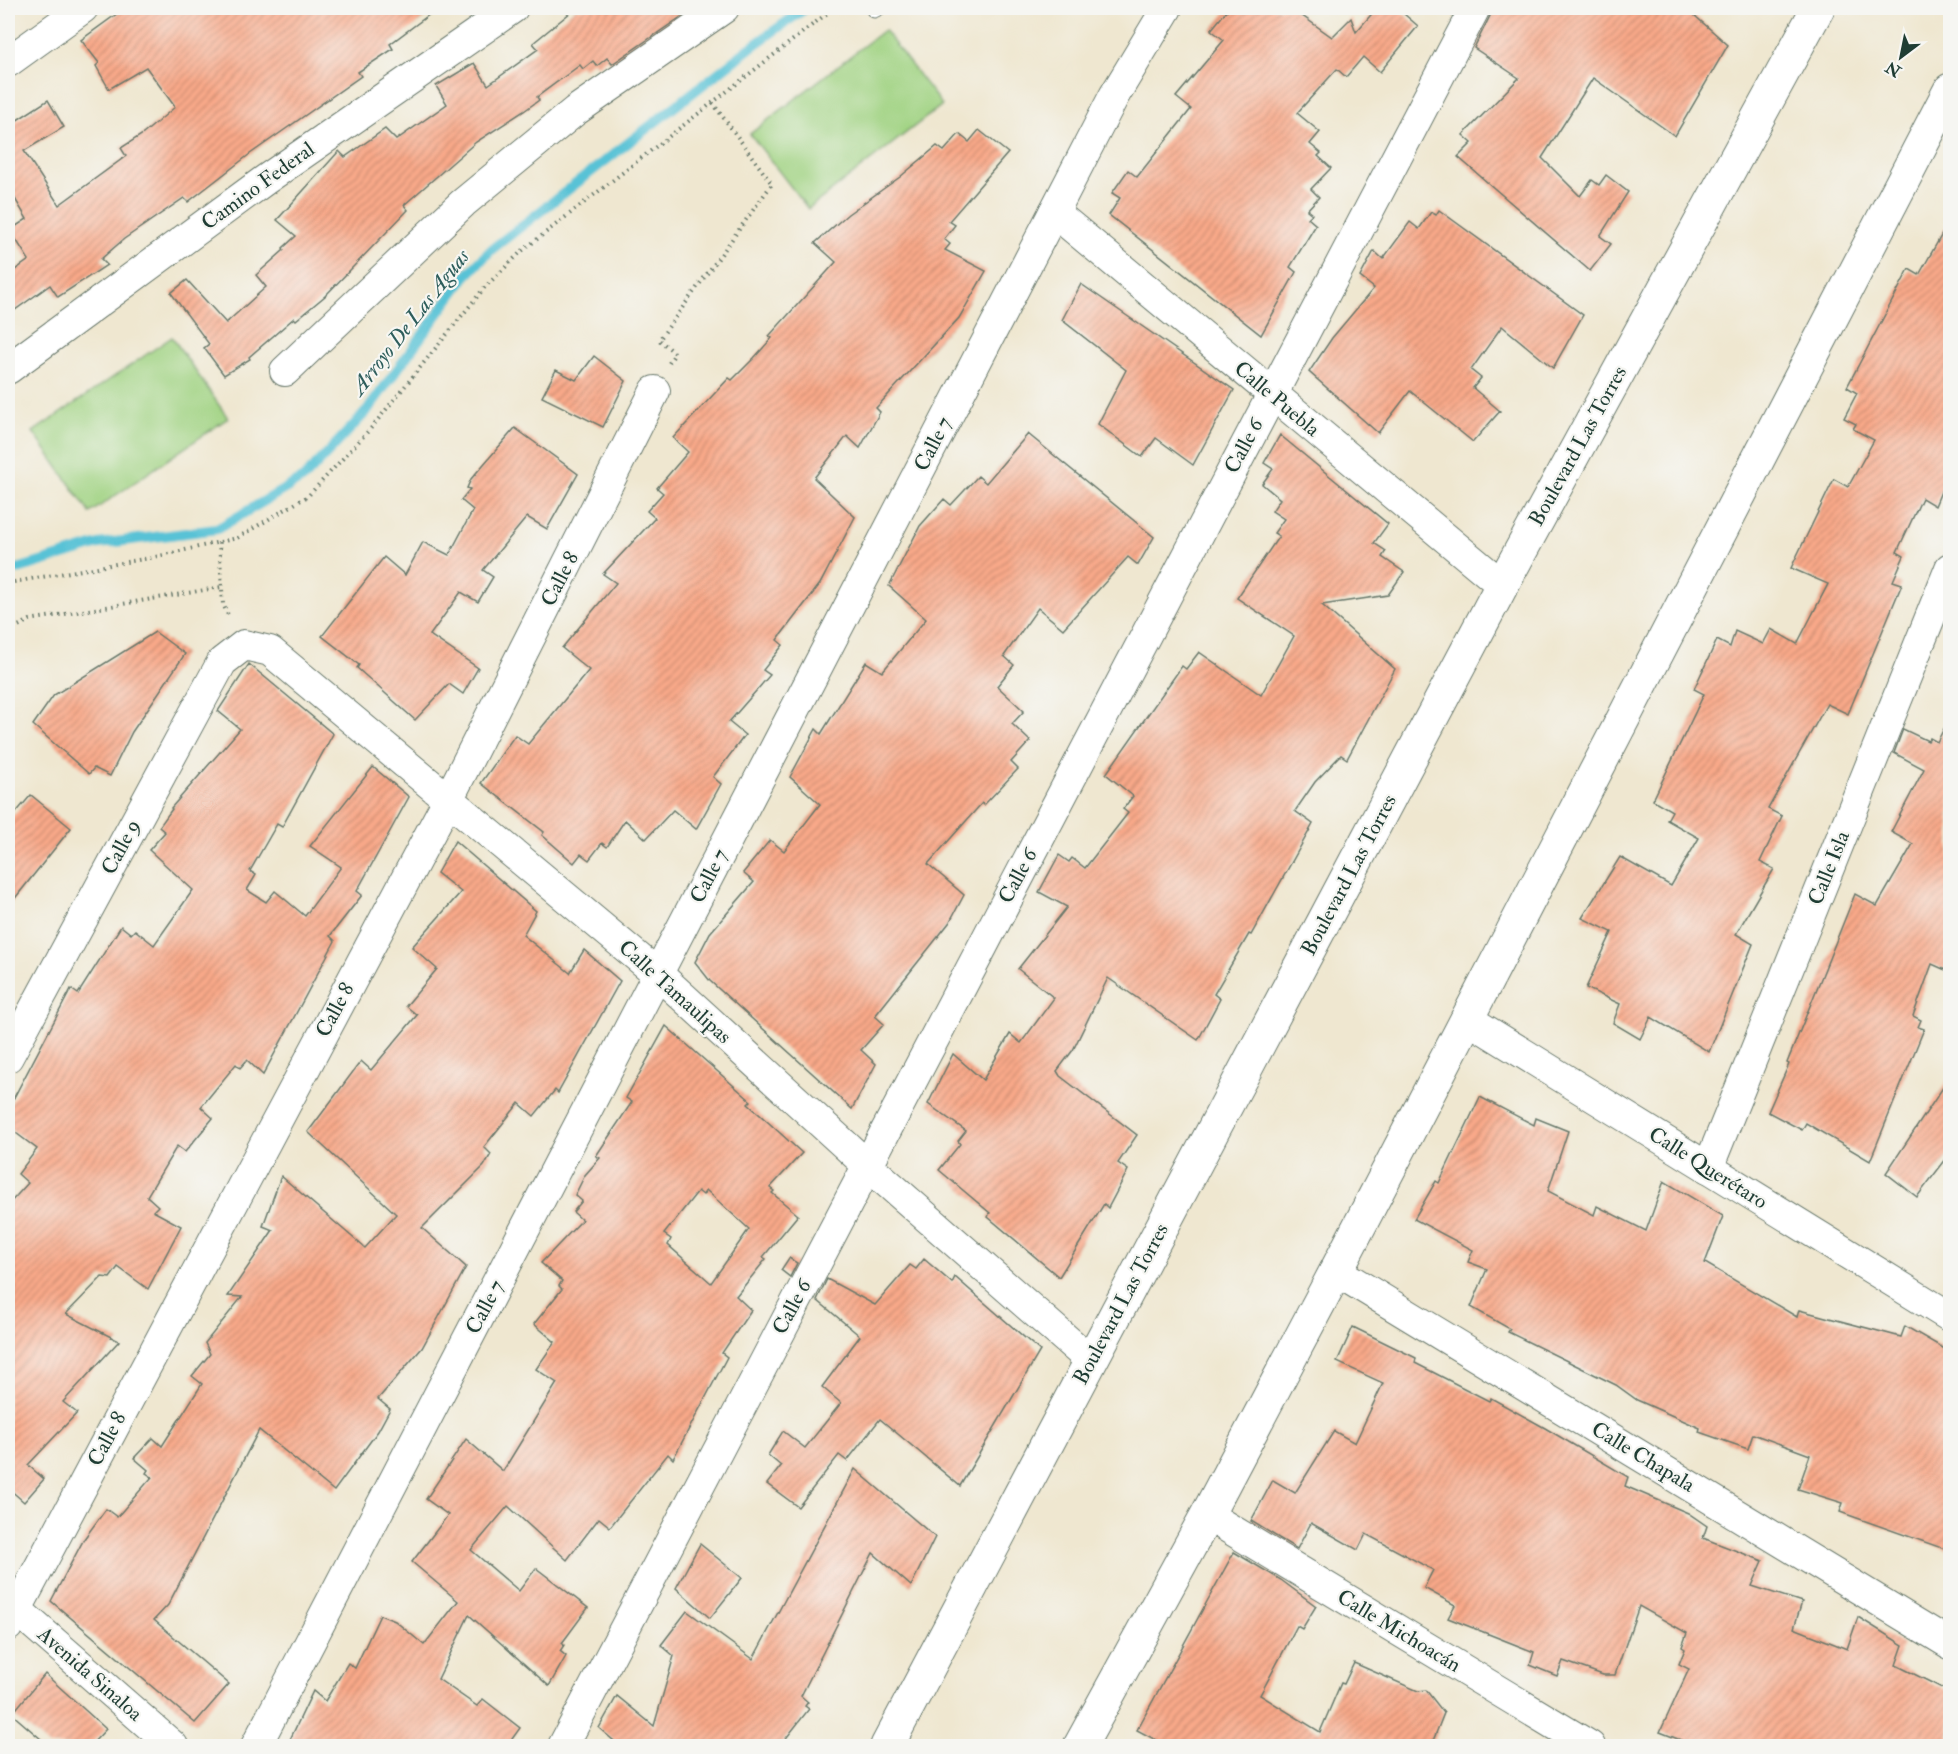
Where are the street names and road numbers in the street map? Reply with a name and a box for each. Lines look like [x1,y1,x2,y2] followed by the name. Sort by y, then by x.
[196,135,320,236] street label: Camino Federal
[1229,355,1326,443] street label: Calle Puebla
[1523,361,1633,531] street label: Boulevard Las Torres
[908,412,958,476] street label: Calle 7
[1218,413,1270,478] street label: Calle 6
[535,547,585,611] street label: Calle 8
[1295,790,1403,960] street label: Boulevard Las Torres
[95,815,147,879] street label: Calle 9
[1802,827,1856,909] street label: Calle Isla
[992,843,1044,908] street label: Calle 6
[684,844,734,908] street label: Calle 7
[613,934,737,1050] street label: Calle Tamaulipas
[310,978,361,1042] street label: Calle 8
[1644,1121,1772,1215] street label: Calle Querétaro
[1067,1219,1175,1389] street label: Boulevard Las Torres
[766,1274,818,1339] street label: Calle 6
[460,1275,511,1339] street label: Calle 7
[82,1407,133,1471] street label: Calle 8
[1586,1416,1700,1499] street label: Calle Chapala
[1332,1583,1466,1679] street label: Calle Michoacán
[31,1620,149,1727] street label: Avenida Sinaloa

